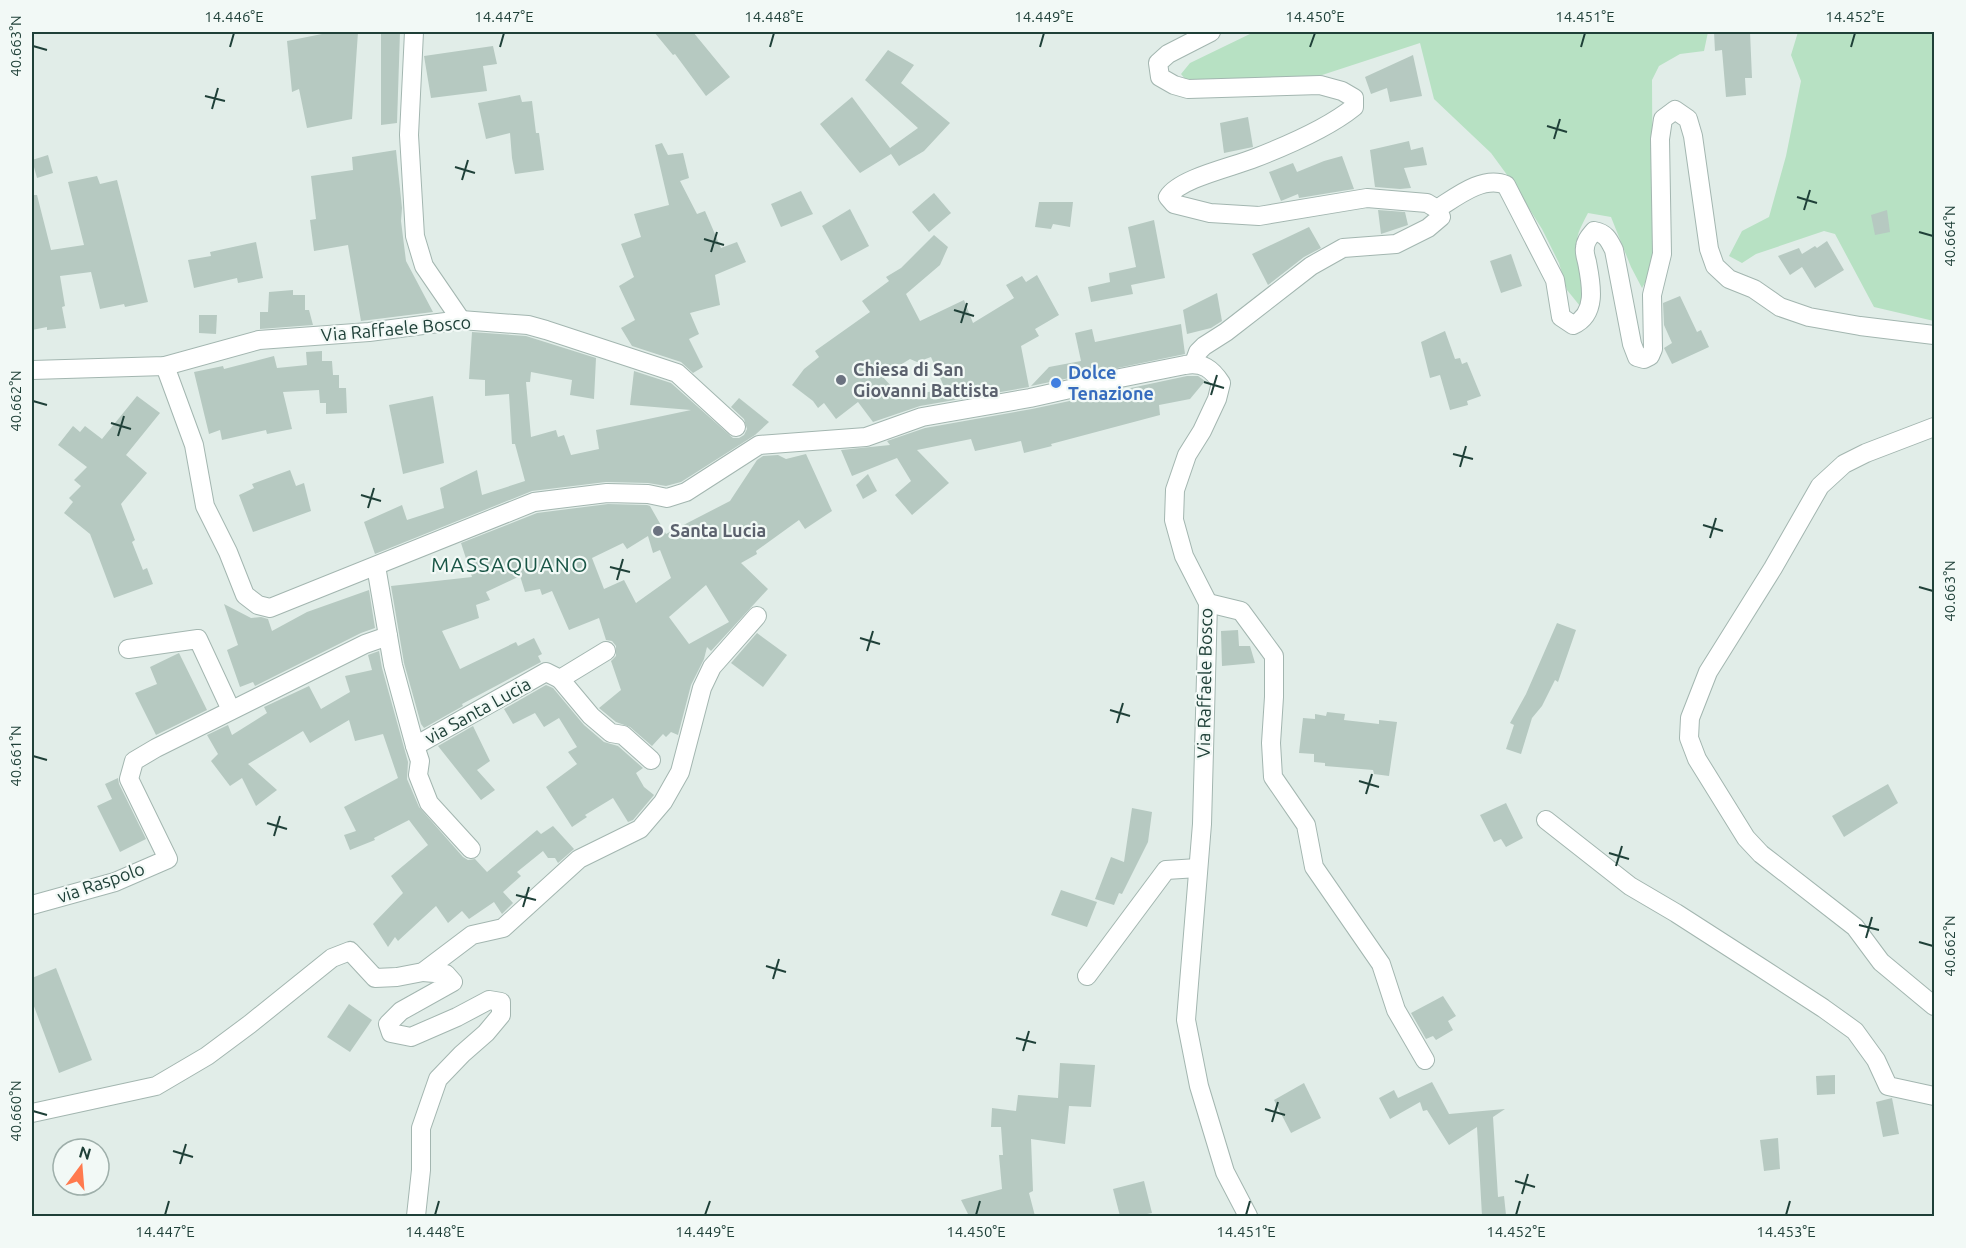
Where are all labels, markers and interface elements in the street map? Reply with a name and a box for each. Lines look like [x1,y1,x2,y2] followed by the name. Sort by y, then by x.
[204,8,264,25] text: 14.446°E
[474,8,534,25] text: 14.447°E
[744,8,804,25] text: 14.448°E
[1014,8,1074,25] text: 14.449°E
[1285,8,1345,25] text: 14.450°E
[1555,8,1615,25] text: 14.451°E
[1825,8,1885,25] text: 14.452°E
[7,15,24,77] text: 40.663°N
[1941,205,1958,267] text: 40.664°N
[320,311,472,345] street label: Via Raffaele Bosco
[853,359,999,400] place label: Chiesa di San Giovanni Battista
[1068,362,1154,403] place label: Dolce Tenazione
[7,370,24,432] text: 40.662°N
[834,373,848,387] marker: Chiesa di San Giovanni Battista
[1049,376,1063,390] marker: Dolce Tenazione
[670,520,766,540] place label: Santa Lucia
[651,524,665,538] marker: Santa Lucia
[431,552,589,576] district label: MASSAQUANO
[1941,560,1958,622] text: 40.663°N
[1193,608,1215,758] street label: Via Raffaele Bosco
[421,673,534,747] street label: via Santa Lucia
[7,725,24,787] text: 40.661°N
[54,858,147,906] street label: via Raspolo
[1941,915,1958,977] text: 40.662°N
[7,1080,24,1142] text: 40.660°N
[51,1137,111,1197] north arrow
[77,1142,93,1163] text: N
[135,1223,195,1240] text: 14.447°E
[405,1223,465,1240] text: 14.448°E
[675,1223,735,1240] text: 14.449°E
[946,1223,1006,1240] text: 14.450°E
[1216,1223,1276,1240] text: 14.451°E
[1486,1223,1546,1240] text: 14.452°E
[1756,1223,1816,1240] text: 14.453°E

